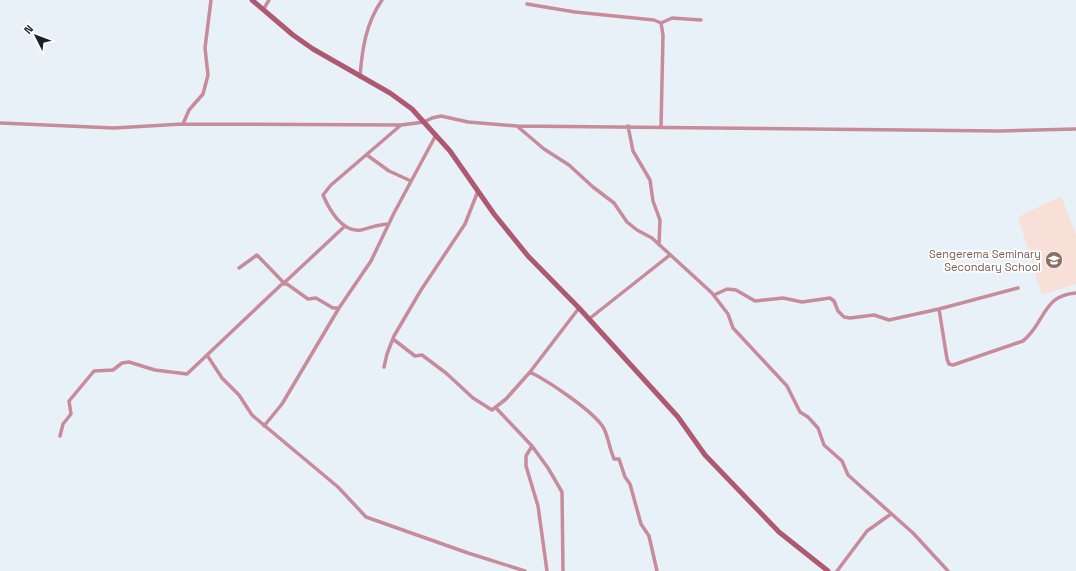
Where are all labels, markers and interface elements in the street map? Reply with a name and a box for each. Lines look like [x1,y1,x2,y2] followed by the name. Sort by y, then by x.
[16,16,56,56] north arrow
[21,22,36,37] text: N
[929,247,1041,274] place label: Sengerema Seminary Secondary School
[1044,250,1064,270] school or university icon: Sengerema Seminary Secondary School

